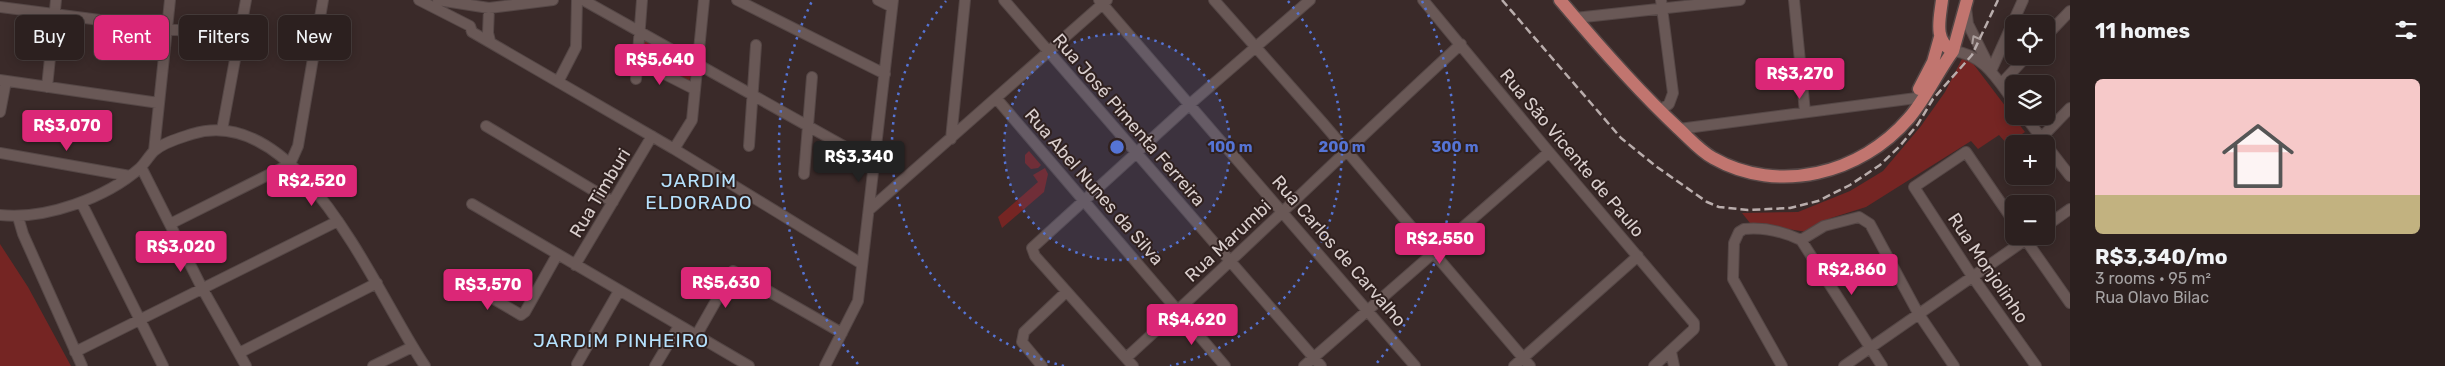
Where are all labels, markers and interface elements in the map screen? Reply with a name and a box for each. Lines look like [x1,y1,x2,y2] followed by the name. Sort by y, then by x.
[15,15,84,60] chip: Buy
[94,15,169,60] chip: Rent
[179,15,268,60] chip: Filters
[278,15,351,60] chip: New
[2005,15,2055,245] map controls
[2005,15,2055,65] button: locate
[2392,16,2420,44] icon: filters
[2095,18,2190,43] text: 11 homes
[1048,29,1210,211] street label: Rua José Pimenta Ferreira
[1972,35,1982,44] one-way arrow
[614,44,706,86] pin: R$5,640
[626,50,694,69] text: R$5,640
[1754,58,1846,100] pin: R$3,270
[1495,64,1649,242] street label: Rua São Vicente de Paulo
[1766,64,1834,83] text: R$3,270
[2005,75,2055,125] button: layers
[1020,104,1168,270] street label: Rua Abel Nunes da Silva
[21,110,113,152] pin: R$3,070
[2213,111,2303,201] icon: home
[33,116,101,135] text: R$3,070
[2005,135,2055,185] button: +
[1108,138,1126,156] centre of rings
[1208,138,1252,156] text: 100 m
[1318,138,1366,156] text: 200 m
[1431,138,1479,156] text: 300 m
[813,140,905,183] pin: R$3,340
[565,144,635,242] street label: Rua Timburi
[824,147,894,166] text: R$3,340
[266,164,358,207] pin: R$2,520
[645,169,753,214] district label: JARDIM ELDORADO
[278,171,346,190] text: R$2,520
[1267,171,1411,331] street label: Rua Carlos de Carvalho
[1180,195,1276,287] street label: Rua Marumbi
[2005,195,2055,245] button: −
[1943,209,2033,327] street label: Rua Monjolinho
[1394,222,1486,265] pin: R$2,550
[1406,229,1474,248] text: R$2,550
[135,230,227,273] pin: R$3,020
[147,237,215,256] text: R$3,020
[2095,244,2228,269] text: R$3,340/mo
[1806,254,1898,296] pin: R$2,860
[1818,260,1886,279] text: R$2,860
[680,266,772,309] pin: R$5,630
[442,268,534,311] pin: R$3,570
[2095,269,2211,288] text: 3 rooms · 95 m²
[692,273,760,292] text: R$5,630
[454,275,522,294] text: R$3,570
[2095,288,2209,307] text: Rua Olavo Bilac
[1146,304,1238,346] pin: R$4,620
[1158,310,1226,329] text: R$4,620
[533,329,709,352] district label: JARDIM PINHEIRO

